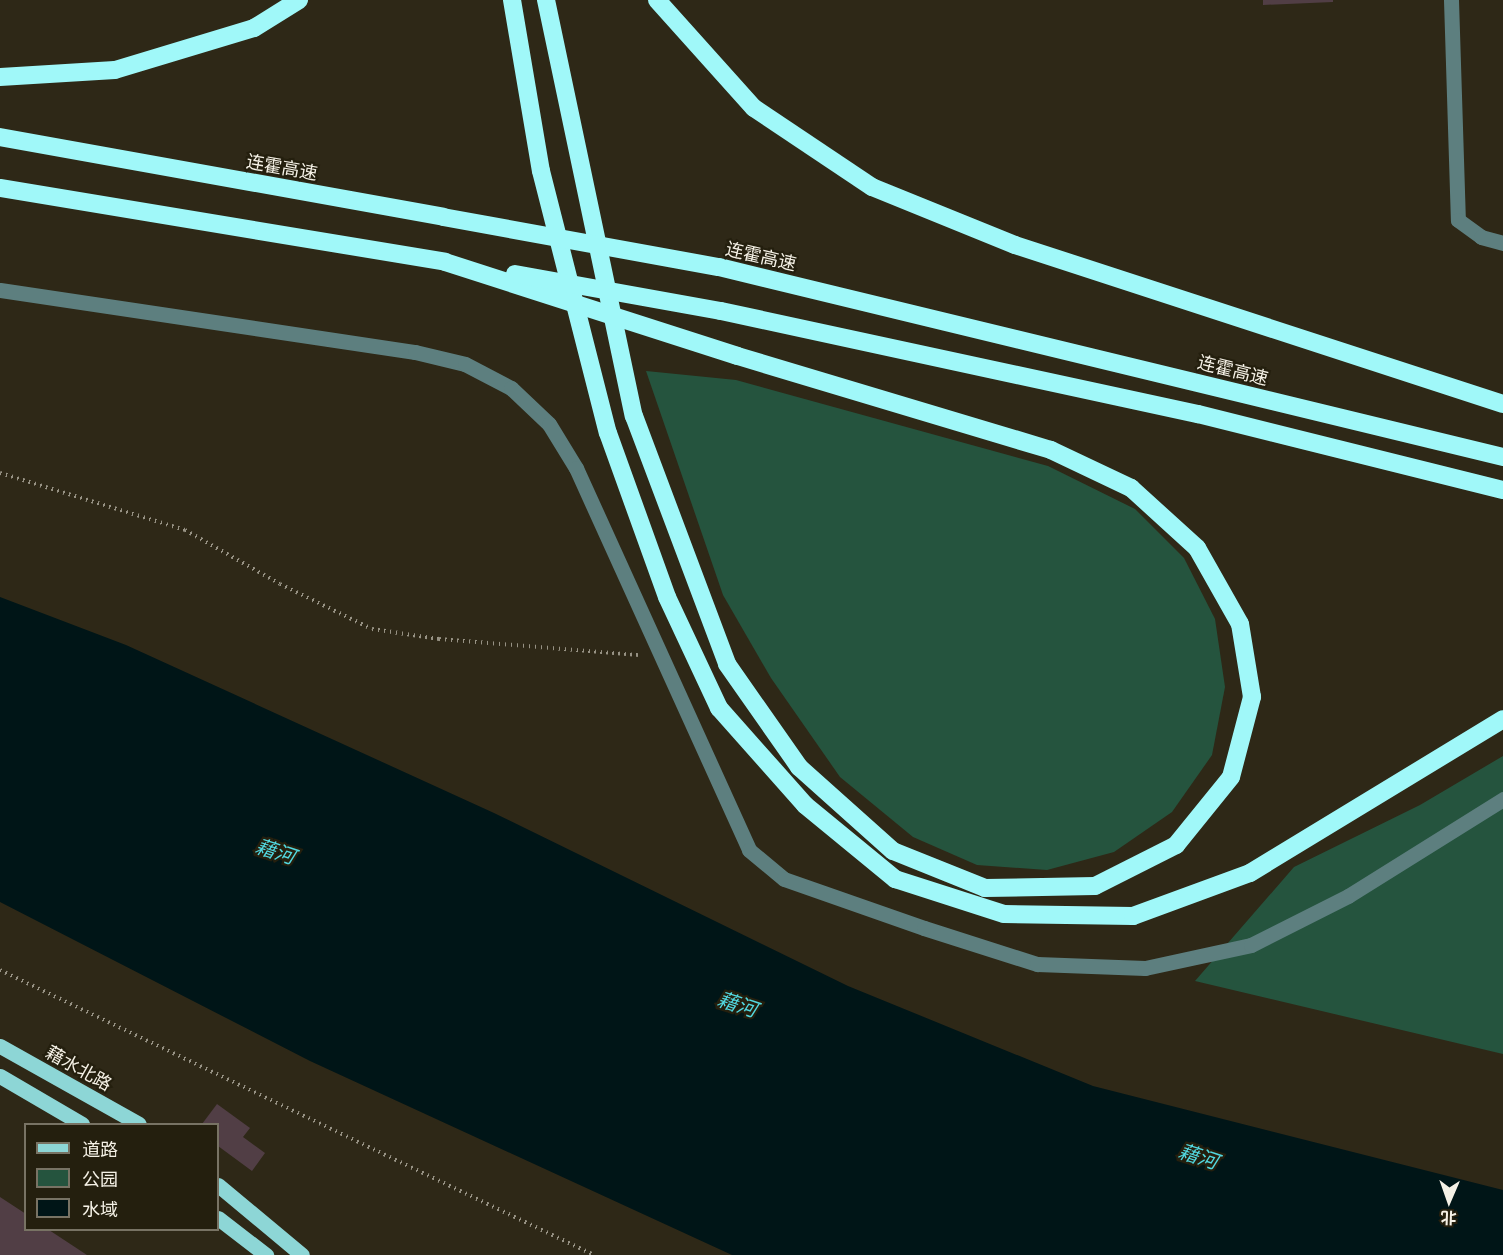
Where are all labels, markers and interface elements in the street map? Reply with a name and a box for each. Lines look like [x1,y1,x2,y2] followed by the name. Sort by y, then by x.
[245,150,319,184] street label: 连霍高速
[723,237,799,275] street label: 连霍高速
[1195,351,1271,389] street label: 连霍高速
[253,832,299,868] water label: 藉河
[715,985,761,1021] water label: 藉河
[42,1041,116,1095] street label: 藉水北路
[24,1123,219,1231] legend
[82,1135,118,1162] text: 道路
[1176,1137,1222,1173] water label: 藉河
[82,1165,118,1192] text: 公园
[1419,1171,1479,1231] north arrow
[82,1195,118,1222] text: 水域
[1440,1207,1457,1231] text: 北

